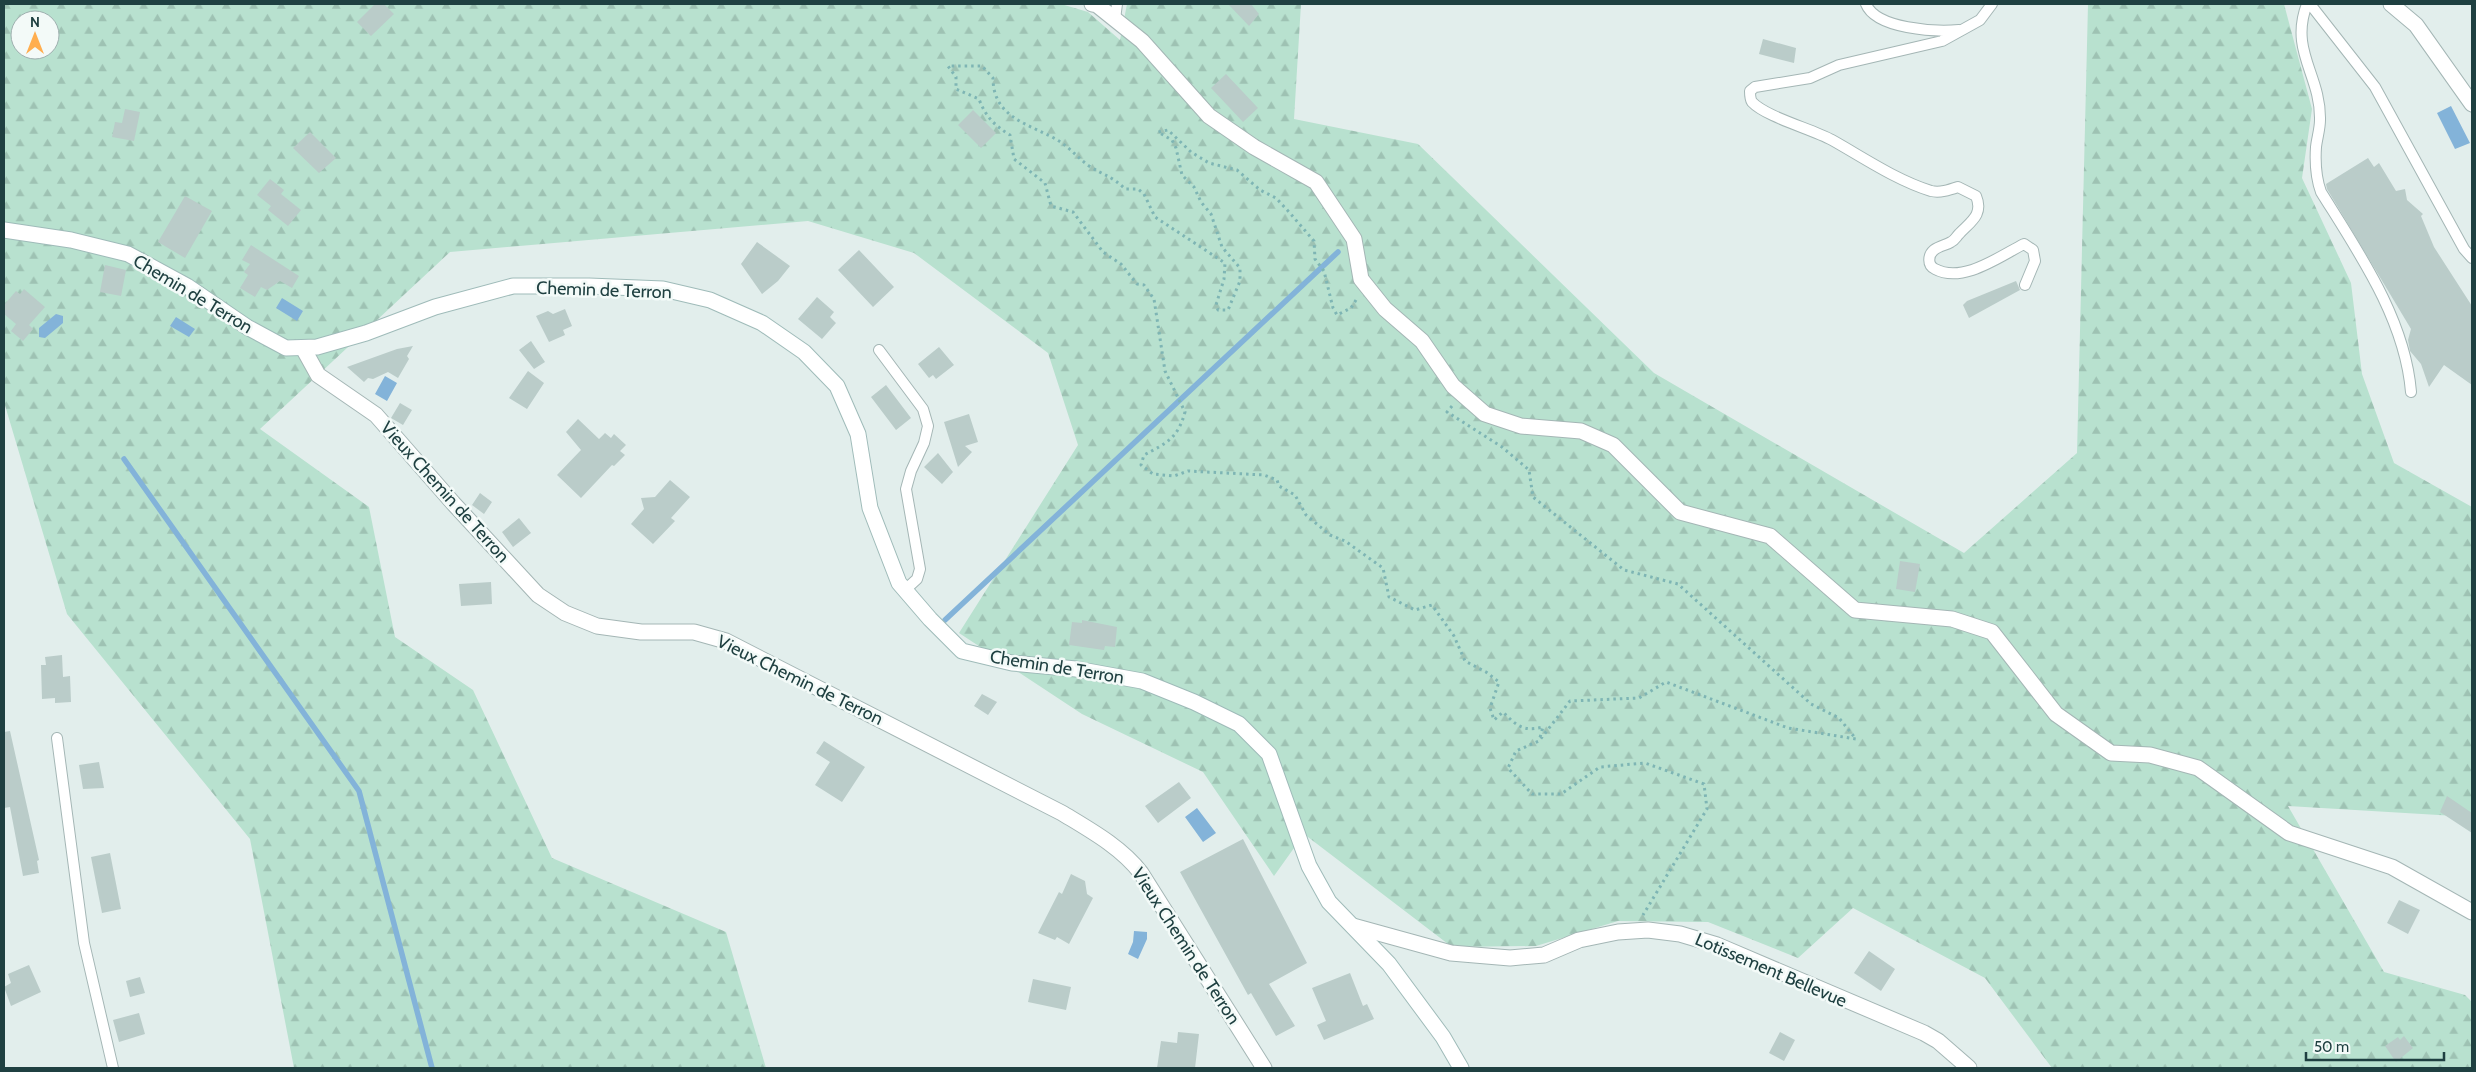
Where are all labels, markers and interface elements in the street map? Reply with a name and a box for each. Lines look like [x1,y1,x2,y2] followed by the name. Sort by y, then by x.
[10,10,60,60] north arrow
[30,13,40,31] text: N
[129,250,257,338] street label: Chemin de Terron
[536,277,672,303] street label: Chemin de Terron
[376,417,514,567] street label: Vieux Chemin de Terron
[713,630,887,730] street label: Vieux Chemin de Terron
[988,646,1126,688] street label: Chemin de Terron
[1127,864,1245,1028] street label: Vieux Chemin de Terron
[1692,928,1850,1012] street label: Lotissement Bellevue
[2306,1030,2444,1062] scale bar
[2314,1038,2349,1056] text: 50 m

